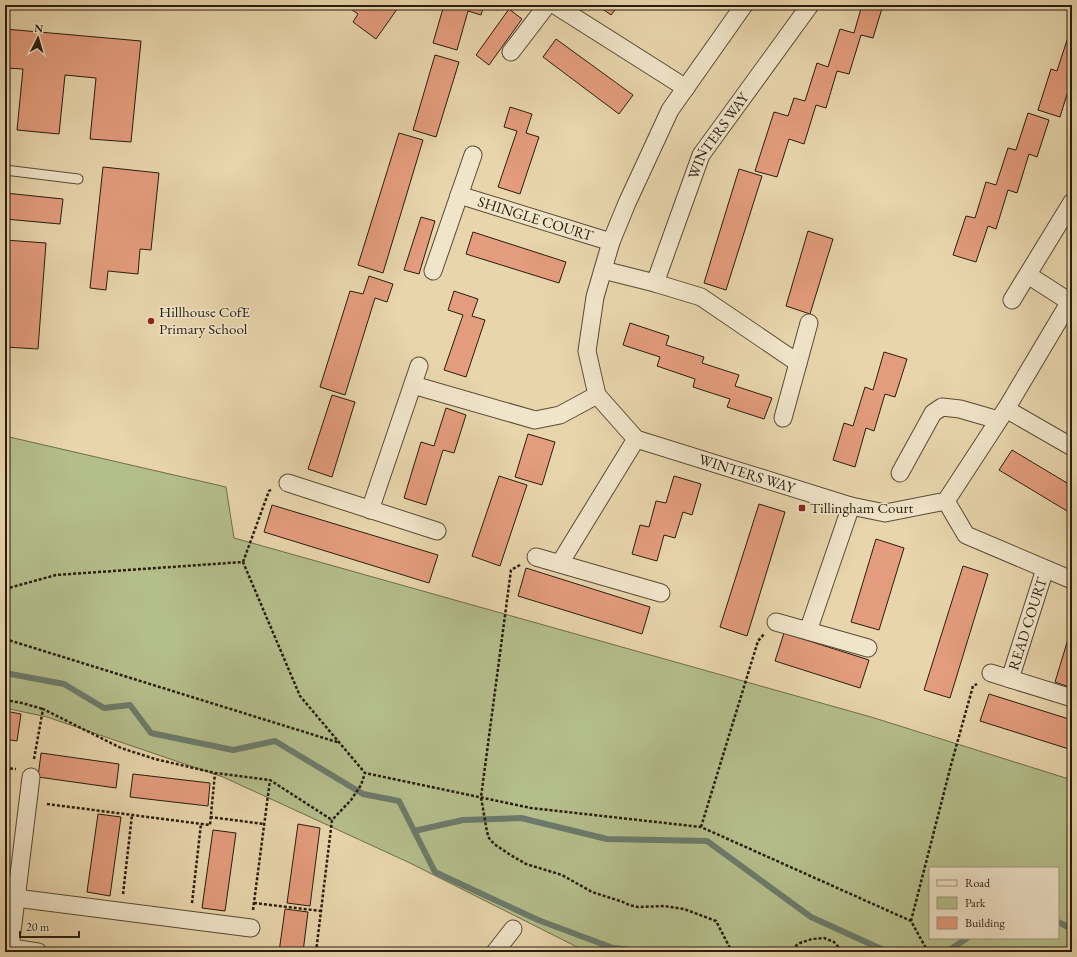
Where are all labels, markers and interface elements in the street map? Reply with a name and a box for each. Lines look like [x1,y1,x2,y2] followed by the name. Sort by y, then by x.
[18,18,58,58] north arrow
[34,21,44,35] text: N
[683,88,753,181] street label: WINTERS WAY
[476,191,596,245] street label: SHINGLE COURT
[159,302,251,338] place label: Hillhouse CofE Primary School
[146,316,156,326] marker: Hillhouse CofE Primary School
[697,449,799,497] street label: WINTERS WAY
[810,498,913,517] place label: Tillingham Court
[797,503,807,513] marker: Tillingham Court
[1003,574,1051,672] street label: READ COURT
[929,867,1059,939] legend
[965,875,991,891] text: Road
[965,895,986,911] text: Park
[20,913,79,939] scale bar
[965,915,1006,931] text: Building
[26,919,50,935] text: 20 m

